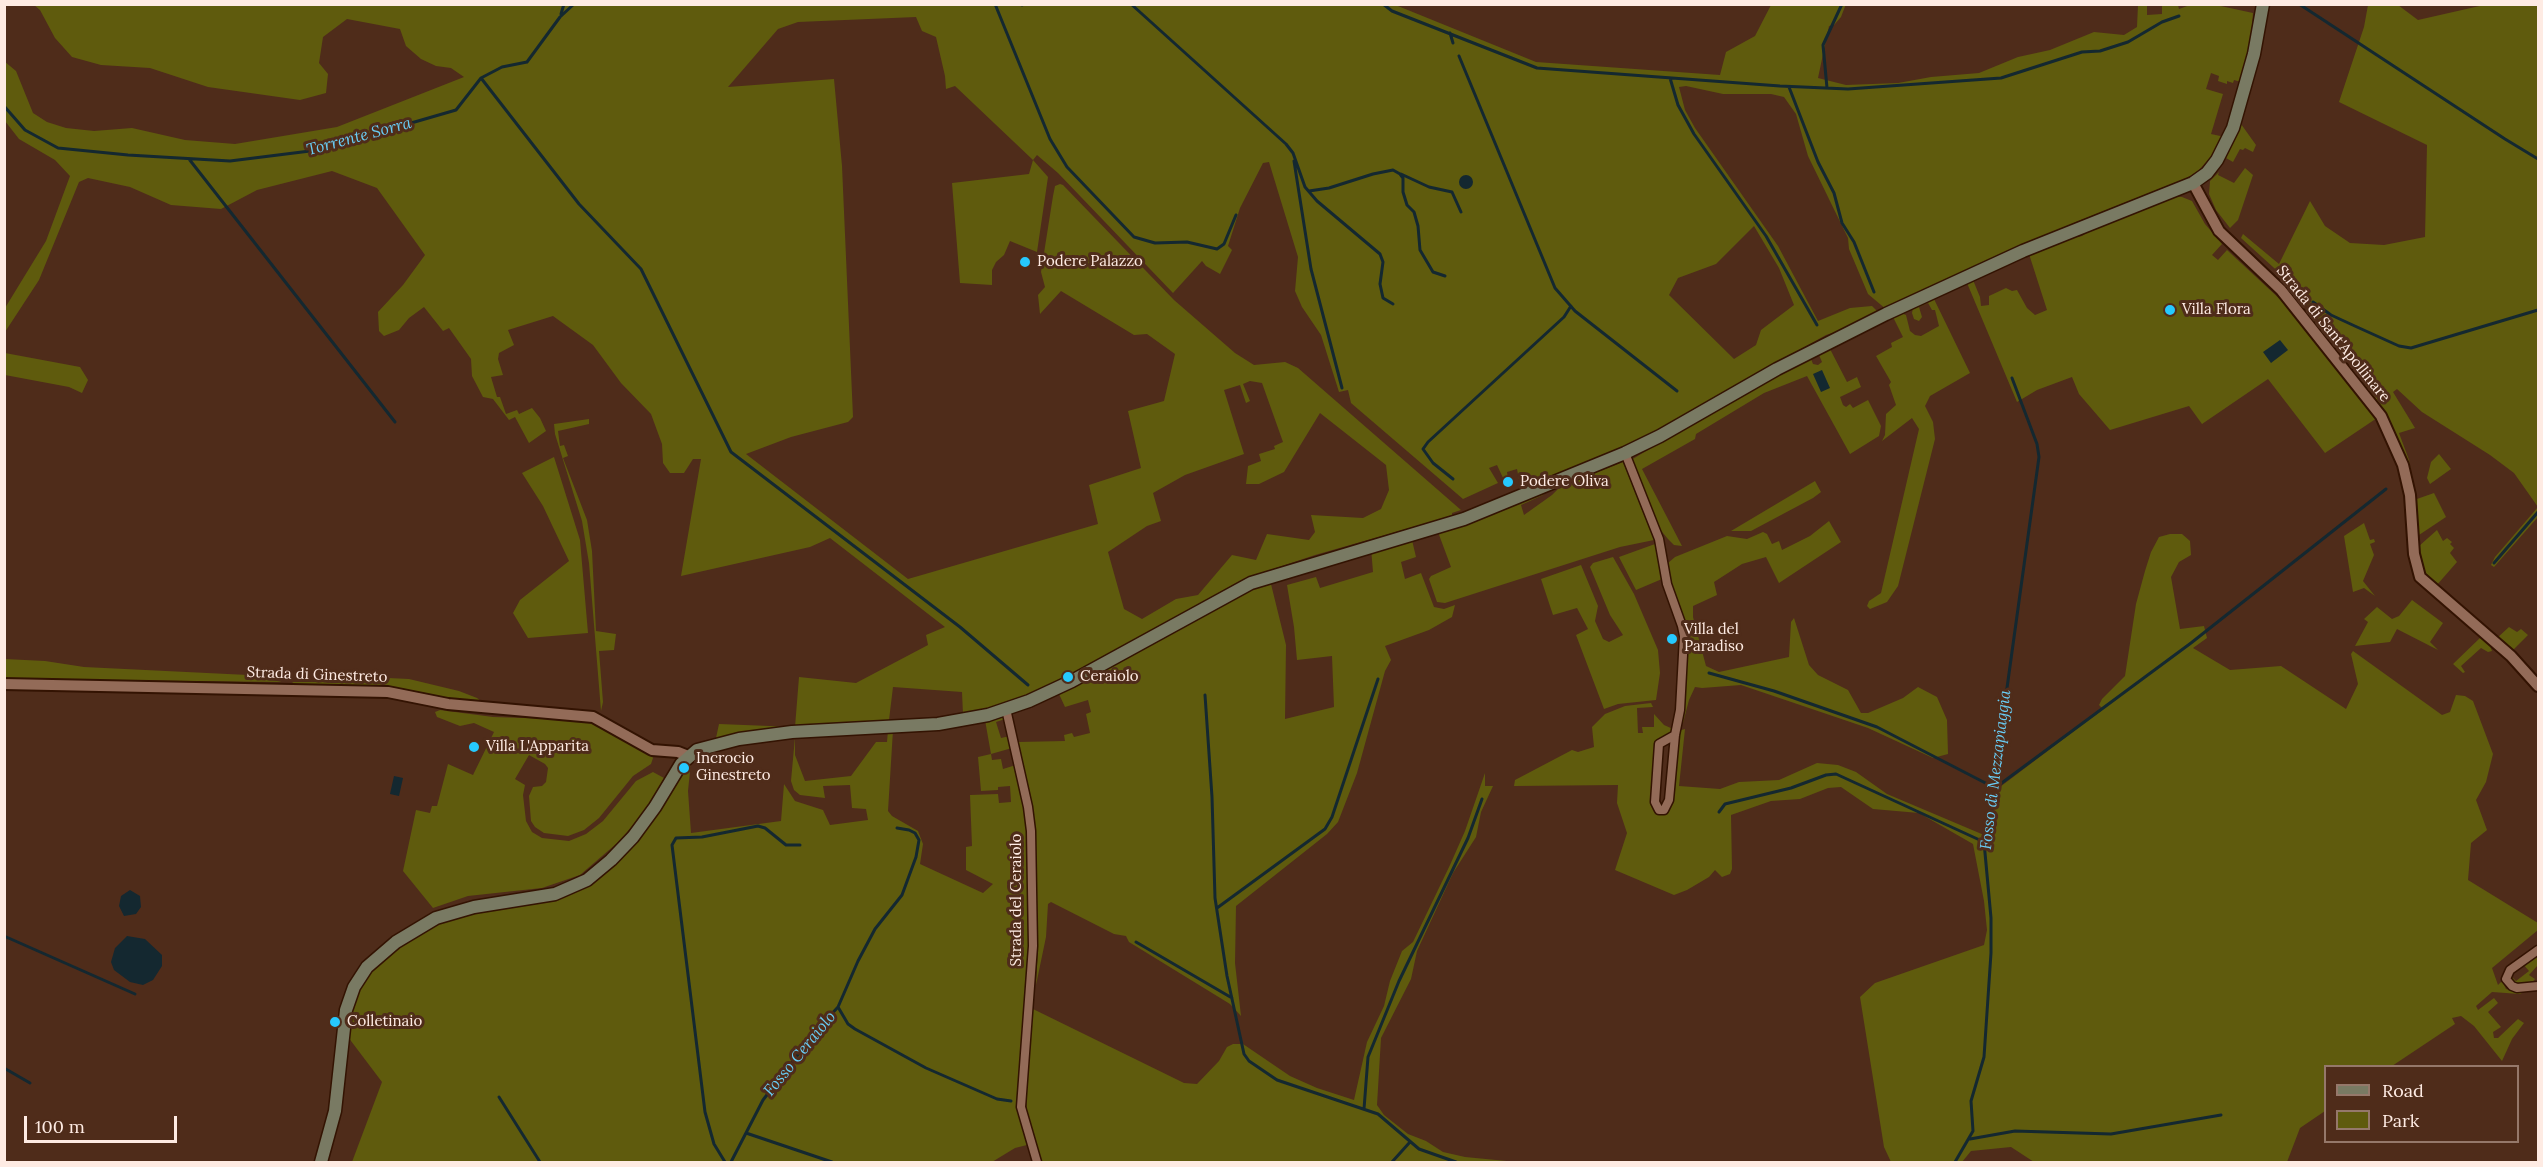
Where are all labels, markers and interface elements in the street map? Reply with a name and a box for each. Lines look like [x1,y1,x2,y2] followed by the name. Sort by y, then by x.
[304,114,414,160] water label: Torrente Sorra
[1037,253,1143,271] place label: Podere Palazzo
[1018,255,1032,269] marker: Podere Palazzo
[2272,262,2394,406] street label: Strada di Sant'Apollinare
[2182,301,2251,319] place label: Villa Flora
[2163,303,2177,317] marker: Villa Flora
[1520,473,1609,491] place label: Podere Oliva
[1501,475,1515,489] marker: Podere Oliva
[1684,621,1744,656] place label: Villa del Paradiso
[1665,632,1679,646] marker: Villa del Paradiso
[246,664,388,686] street label: Strada di Ginestreto
[1080,668,1139,686] place label: Ceraiolo
[1061,670,1075,684] marker: Ceraiolo
[1977,689,2015,851] water label: Fosso di Mezzapiaggia
[486,738,589,756] place label: Villa L'Apparita
[467,740,481,754] marker: Villa L'Apparita
[696,750,771,785] place label: Incrocio Ginestreto
[677,761,691,775] marker: Incrocio Ginestreto
[1008,834,1026,966] street label: Strada del Ceraiolo
[760,1008,840,1100] water label: Fosso Ceraiolo
[347,1013,422,1031] place label: Colletinaio
[328,1015,342,1029] marker: Colletinaio
[2324,1065,2519,1143] legend
[2382,1079,2424,1102] text: Road
[27,1104,180,1142] scale bar
[2382,1109,2419,1132] text: Park
[35,1115,85,1138] text: 100 m

